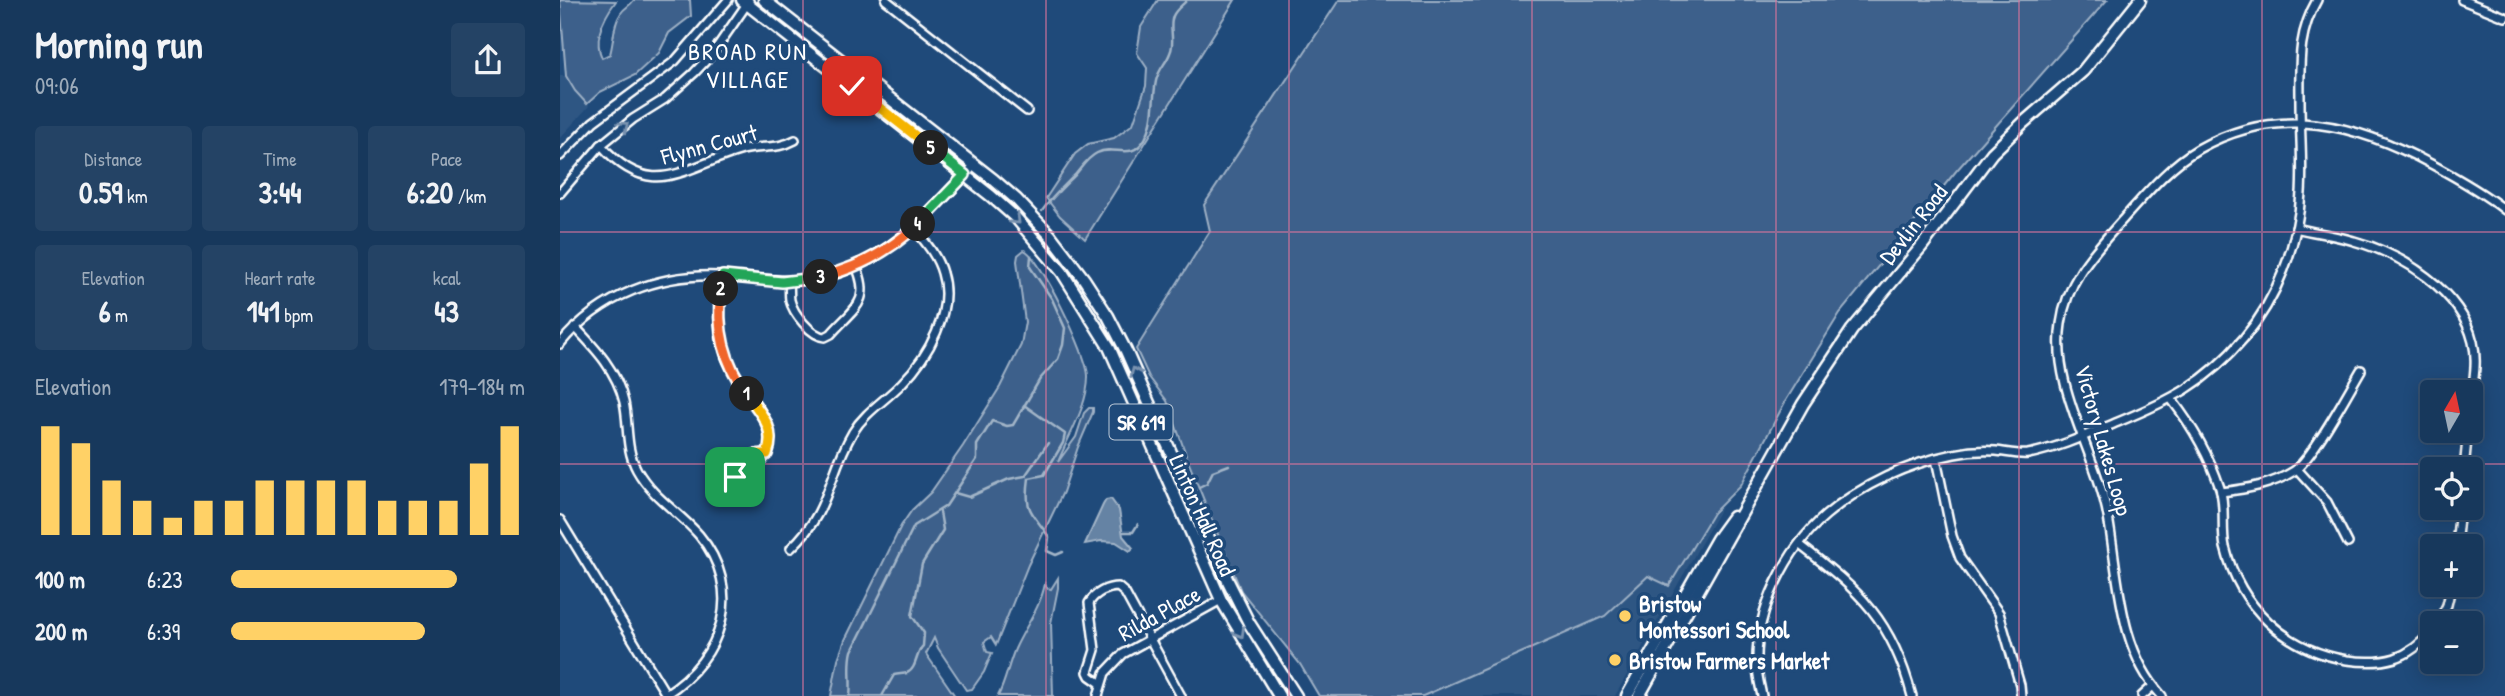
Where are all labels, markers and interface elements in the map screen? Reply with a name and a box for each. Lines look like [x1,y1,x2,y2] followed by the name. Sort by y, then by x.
[35,18,203,70] text: Morning run
[451,23,525,97] button: share
[688,35,808,95] district label: BROAD RUN VILLAGE
[822,56,882,116] pin
[833,67,871,105] icon: check
[35,70,79,101] text: 09:06
[656,116,762,172] street label: Flynn Court
[616,122,628,135] one-way arrow
[914,130,948,166] pin: 5
[926,134,935,160] text: 5
[84,146,142,172] text: Distance
[263,146,297,172] text: Time
[431,146,462,172] text: Pace
[79,172,123,212] text: 0.59
[259,172,301,212] text: 3:44
[407,172,453,212] text: 6:20
[1872,177,1954,271] street label: Devlin Road
[123,183,148,209] text: km
[453,183,486,209] text: /km
[900,206,936,242] pin: 4
[914,210,921,236] text: 4
[1008,211,1021,224] one-way arrow
[804,260,838,294] pin: 3
[816,263,825,289] text: 3
[82,265,145,291] text: Elevation
[245,265,315,291] text: Heart rate
[433,265,461,291] text: kcal
[704,272,738,306] pin: 2
[716,275,725,301] text: 2
[99,291,111,331] text: 6
[247,291,280,331] text: 141
[434,291,459,331] text: 43
[111,302,128,328] text: m
[280,302,313,328] text: bpm
[2068,361,2140,519] street label: Victory Lakes Loop
[1129,367,1143,379] one-way arrow
[35,371,111,402] text: Elevation
[439,371,525,402] text: 179–184 m
[730,376,764,412] pin: 1
[743,380,750,406] text: 1
[2420,380,2483,443] north arrow
[2420,380,2483,674] map controls
[1110,404,1172,440] road number: SR 619
[705,447,765,507] pin
[1162,449,1244,581] street label: Linton Hall Road
[2420,457,2483,520] button: locate
[716,458,754,496] icon: arrive
[2420,534,2483,597] button: +
[35,564,85,595] text: 100 m
[147,564,183,595] text: 6:23
[1112,578,1206,648] street label: Rilda Place
[1639,588,1790,645] place label: Bristow Montessori School
[1617,608,1633,624] marker: Bristow Montessori School
[2420,611,2483,674] button: −
[35,616,87,647] text: 200 m
[147,616,180,647] text: 6:39
[1232,625,1245,638] one-way arrow
[1629,645,1830,676] place label: Bristow Farmers Market
[1607,652,1623,668] marker: Bristow Farmers Market

